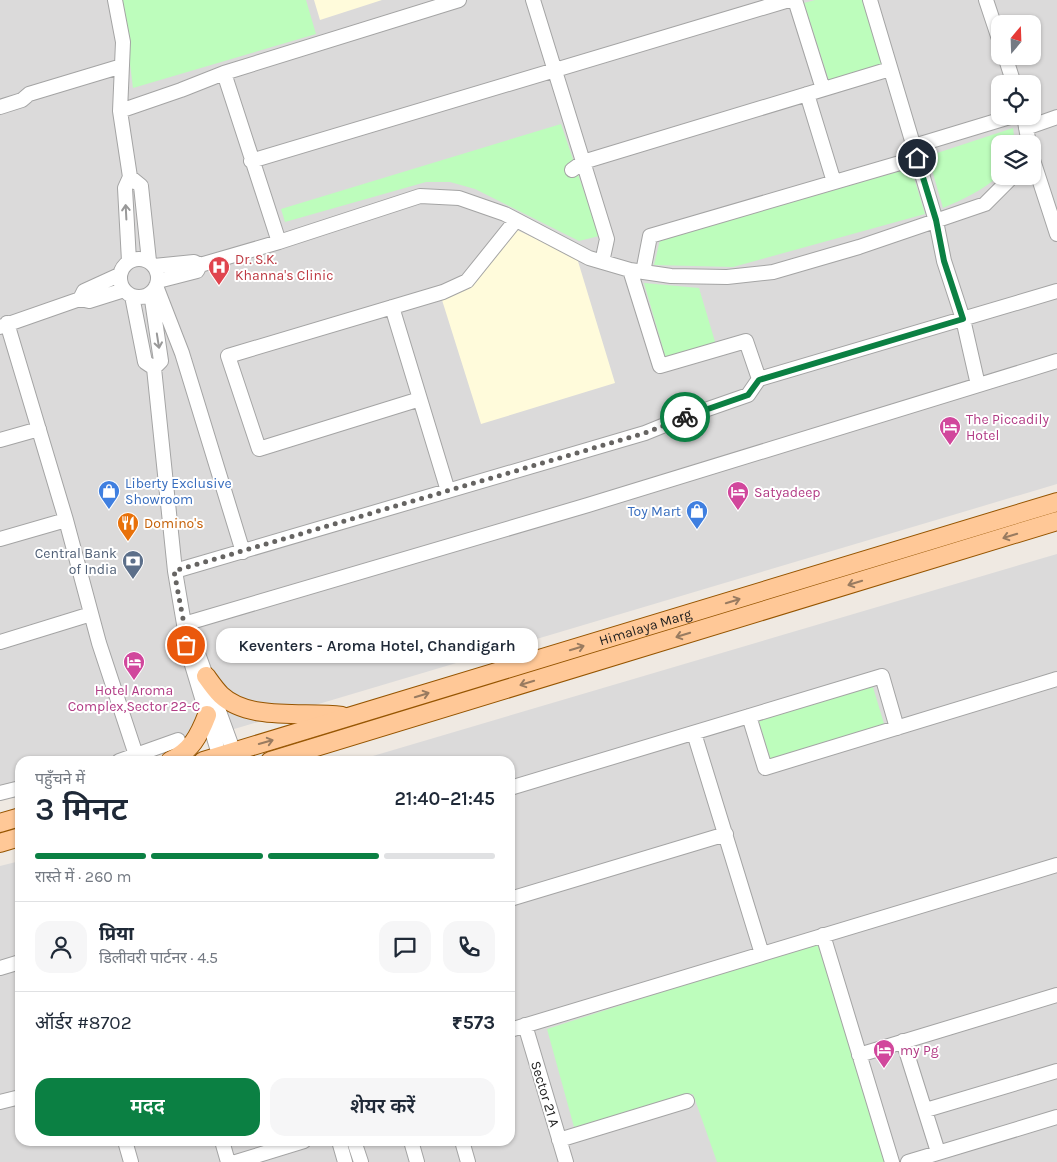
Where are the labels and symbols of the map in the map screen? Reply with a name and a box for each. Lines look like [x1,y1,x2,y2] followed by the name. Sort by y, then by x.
[991,15,1041,65] north arrow
[896,137,938,179] pin
[122,204,131,220] one-way arrow
[235,251,333,284] place label: Dr. S.K. Khanna's Clinic
[207,255,231,286] hospital icon: Dr. S.K. Khanna's Clinic
[154,333,164,349] one-way arrow
[660,392,710,442] courier
[966,411,1049,444] place label: The Piccadily Hotel
[938,415,962,446] hotel icon: The Piccadily Hotel
[125,475,232,508] place label: Liberty Exclusive Showroom
[97,479,121,510] shop icon: Liberty Exclusive Showroom
[726,480,750,511] hotel icon: Satyadeep
[754,484,821,501] place label: Satyadeep
[685,499,709,530] shop icon: Toy Mart
[628,503,681,520] place label: Toy Mart
[116,511,140,542] restaurant icon: Domino's
[144,515,204,532] place label: Domino's
[1003,531,1019,541] one-way arrow
[35,545,117,578] place label: Central Bank of India
[121,549,145,580] bank icon: Central Bank of India
[848,579,863,588] one-way arrow
[724,595,740,605] one-way arrow
[597,605,694,649] street label: Himalaya Marg
[165,624,207,666] pin
[216,628,538,662] callout: Keventers - Aroma Hotel, Chandigarh
[675,631,691,641] one-way arrow
[569,643,585,652] one-way arrow
[122,650,146,681] hotel icon: Hotel Aroma Complex,Sector 22-C
[520,678,536,688] one-way arrow
[68,682,200,715] place label: Hotel Aroma Complex,Sector 22-C
[413,690,429,700] one-way arrow
[258,736,274,746] one-way arrow
[872,1038,896,1069] hotel icon: my Pg
[900,1042,939,1059] place label: my Pg
[527,1059,563,1129] street label: Sector 21 A

